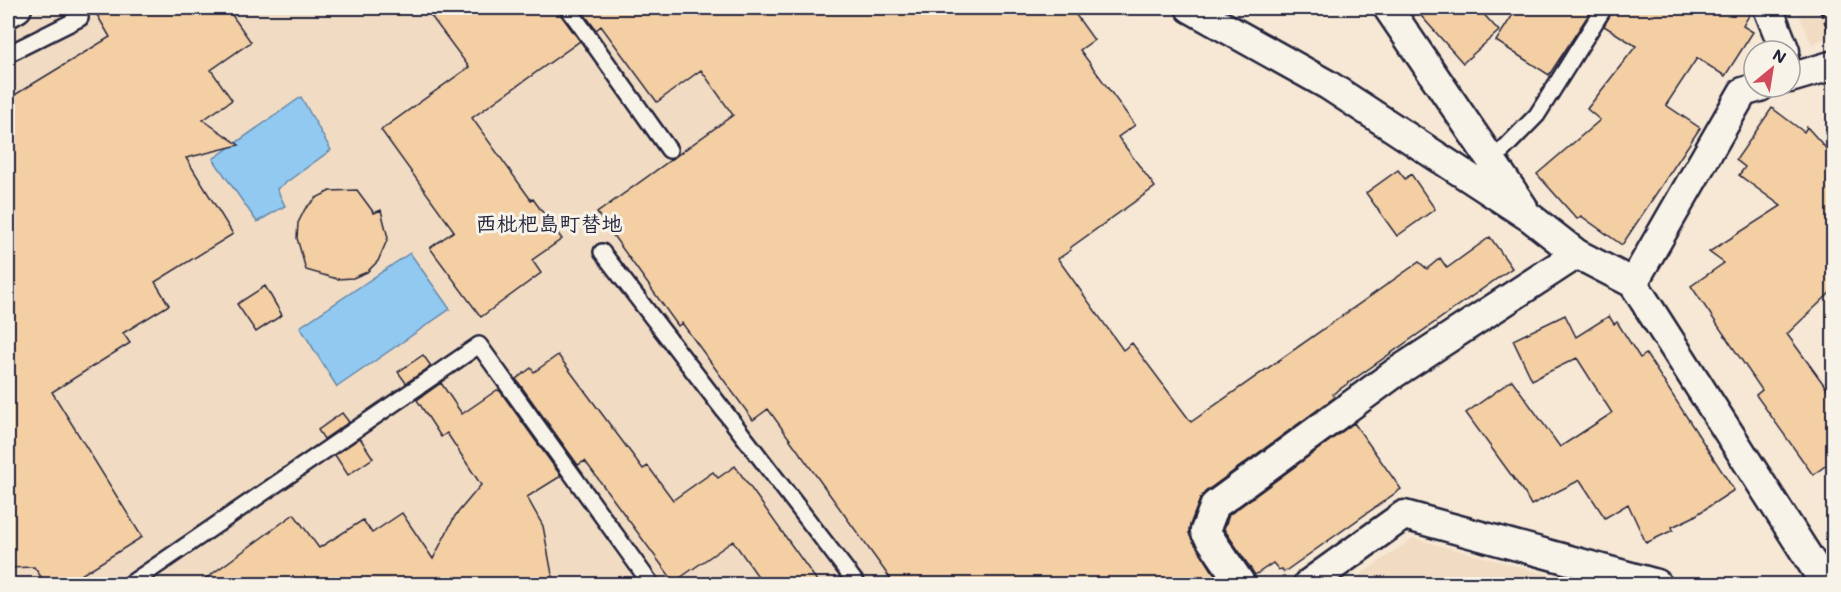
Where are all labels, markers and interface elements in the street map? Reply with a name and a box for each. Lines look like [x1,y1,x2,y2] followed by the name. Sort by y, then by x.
[1742,39,1802,99] north arrow
[1769,43,1790,68] text: N
[476,209,623,236] district label: 西枇杷島町替地

